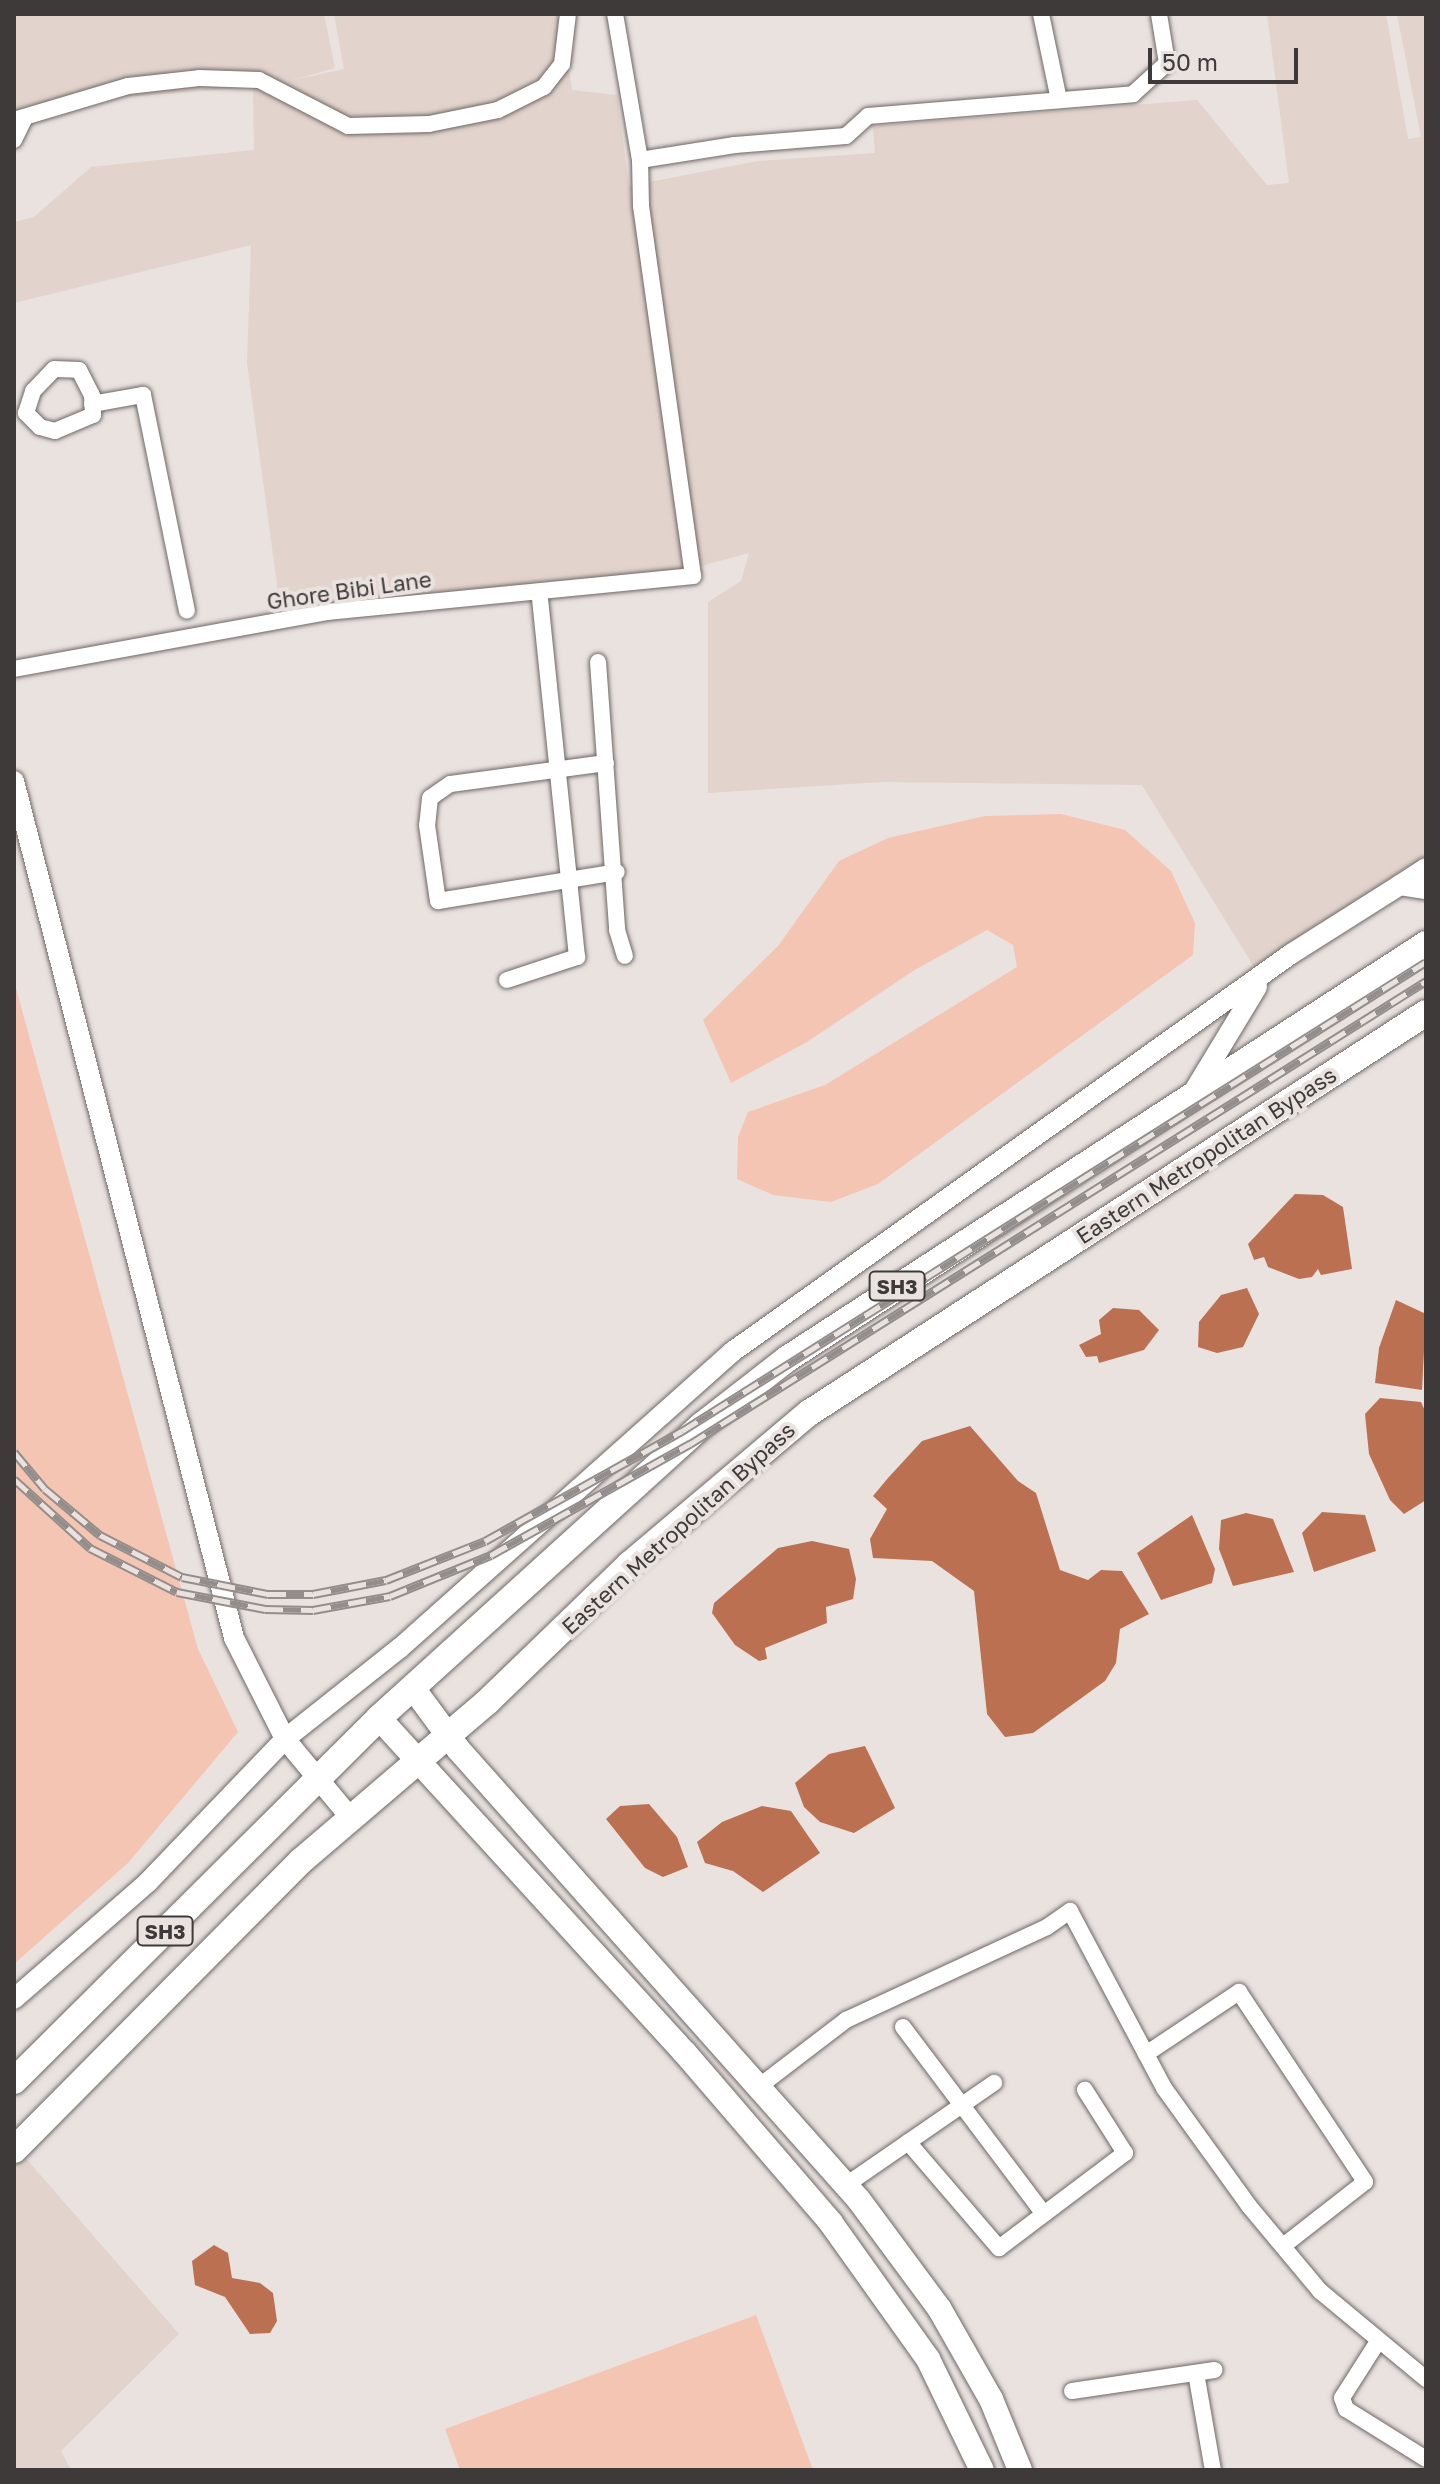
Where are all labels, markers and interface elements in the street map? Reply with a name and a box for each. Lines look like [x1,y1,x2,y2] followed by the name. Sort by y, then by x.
[1152,32,1302,82] scale bar
[1162,47,1218,76] text: 50 m
[265,565,433,615] street label: Ghore Bibi Lane
[1071,1061,1341,1249] street label: Eastern Metropolitan Bypass
[867,1270,927,1302] road number: SH3
[556,1416,800,1640] street label: Eastern Metropolitan Bypass
[135,1915,195,1947] road number: SH3

